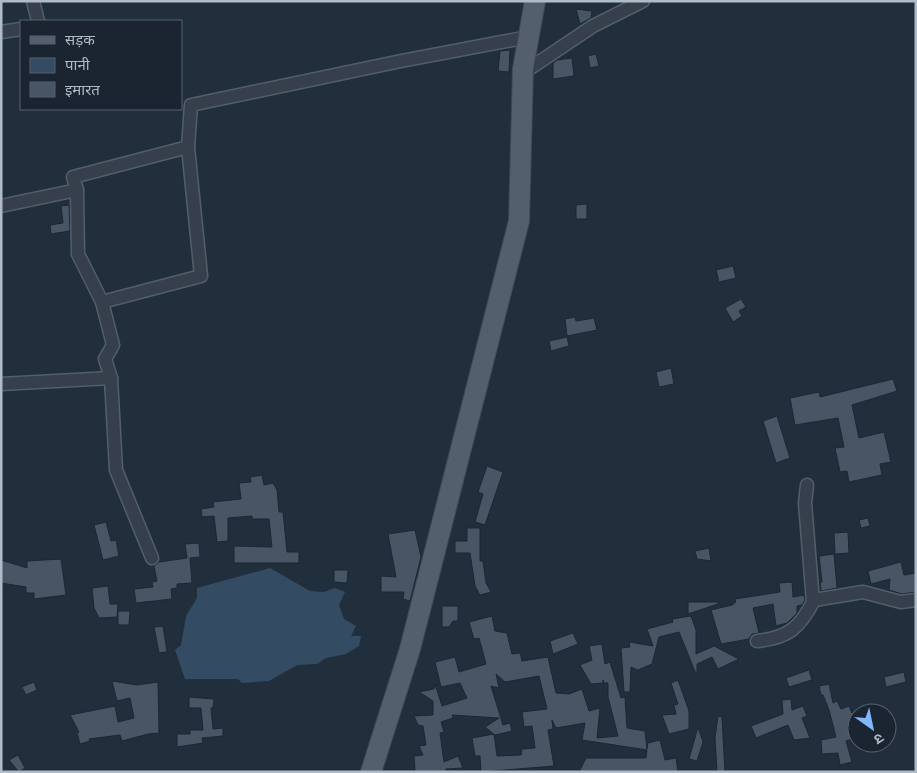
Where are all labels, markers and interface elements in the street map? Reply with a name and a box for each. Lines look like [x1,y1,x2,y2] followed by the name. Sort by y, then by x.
[20,20,182,110] legend
[65,30,95,51] text: सड़क
[65,55,91,76] text: पानी
[65,80,100,101] text: इमारत
[847,703,897,753] north arrow
[869,727,887,749] text: उ

